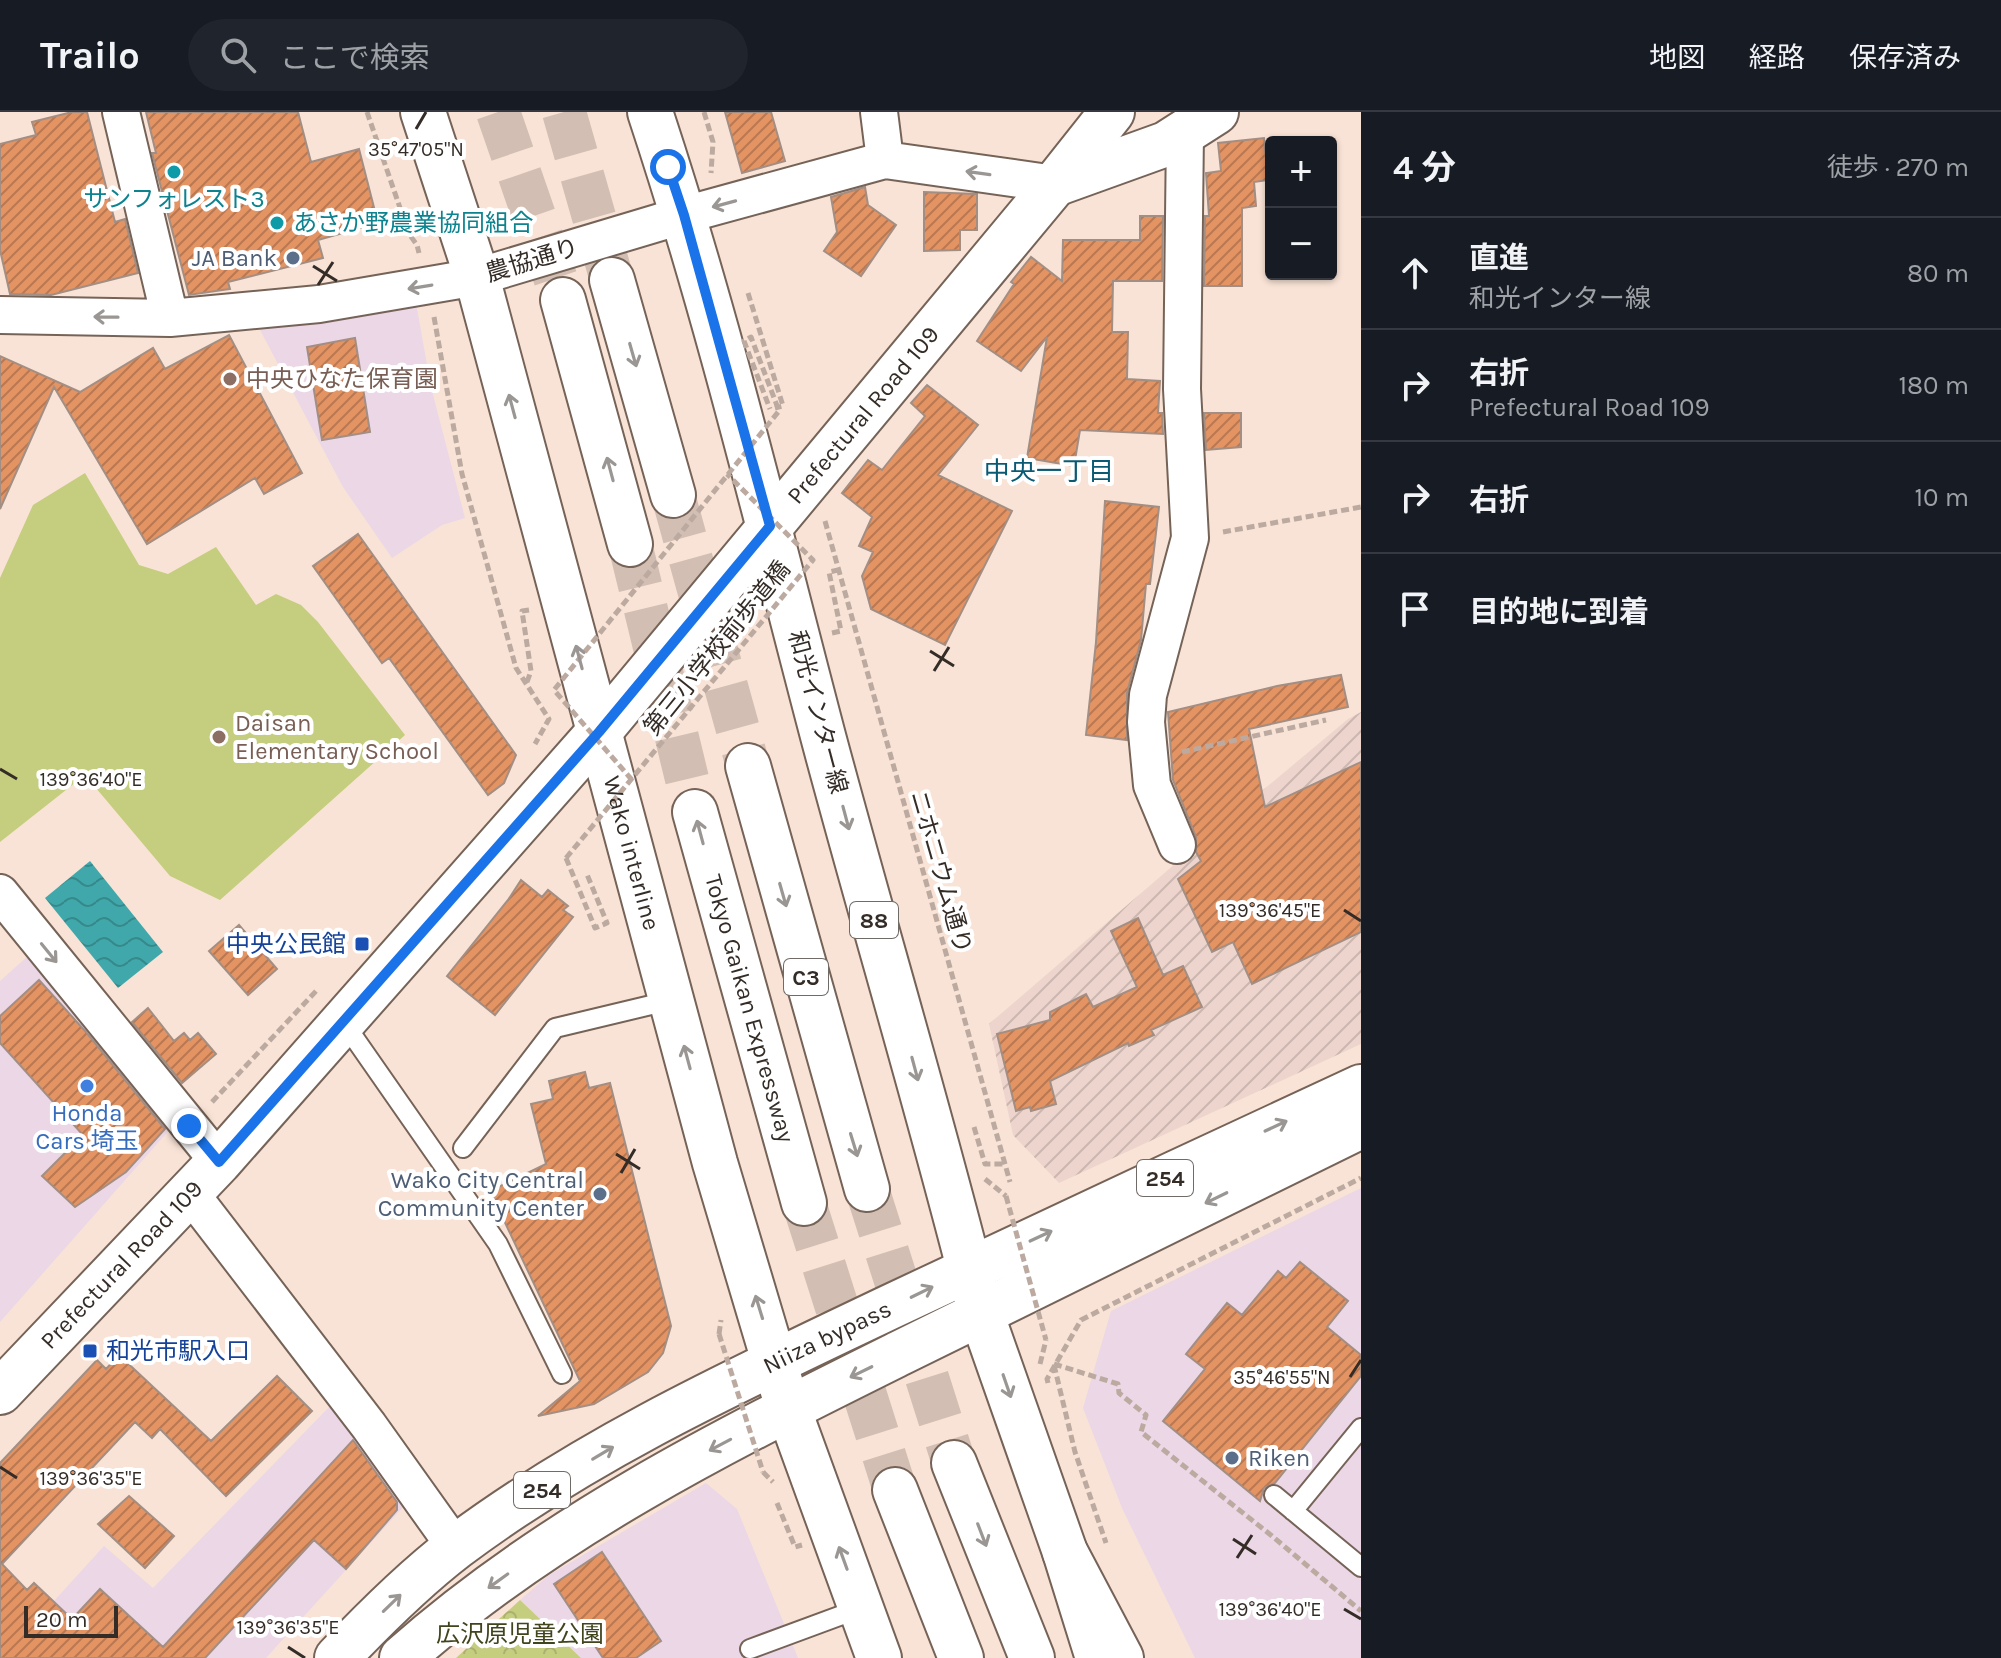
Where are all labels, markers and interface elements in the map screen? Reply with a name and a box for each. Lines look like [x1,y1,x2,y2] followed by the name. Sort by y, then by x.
[188,19,748,91] search box
[40,33,140,78] text: Trailo
[216,33,260,77] icon: search
[280,40,430,76] text: ここで検索
[1649,41,1705,74] text: 地図
[1749,41,1805,74] text: 経路
[1849,41,1961,74] text: 保存済み
[1265,136,1337,280] map controls
[1265,136,1337,208] button: +
[368,138,464,161] text: 35°47'05"N
[1393,148,1456,188] text: 4 分
[650,149,686,185] route start
[1827,152,1969,183] text: 徒歩 · 270 m
[165,163,183,181] marker: サンフォレスト3
[965,165,991,180] one-way arrow
[83,185,265,213] place label: サンフォレスト3
[712,197,738,212] one-way arrow
[1265,208,1337,280] button: −
[293,209,533,237] place label: あさか野農業協同組合
[268,214,286,232] marker: あさか野農業協同組合
[482,233,582,287] street label: 農協通り
[1469,240,1529,276] text: 直進
[192,244,277,272] place label: JA Bank
[284,249,302,267] marker: JA Bank
[1393,251,1437,295] icon: ahead
[1907,258,1969,289] text: 80 m
[408,280,433,295] one-way arrow
[1469,283,1651,314] text: 和光インター線
[93,309,120,325] one-way arrow
[781,320,945,509] street label: Prefectural Road 109
[627,341,642,367] one-way arrow
[1469,355,1529,391] text: 右折
[1393,363,1437,407] icon: right
[246,365,438,393] place label: 中央ひなた保育園
[221,370,239,388] marker: 中央ひなた保育園
[1899,370,1969,401] text: 180 m
[1469,392,1710,423] text: Prefectural Road 109
[503,393,518,419] one-way arrow
[601,456,616,482] one-way arrow
[984,456,1114,487] district label: 中央一丁目
[1393,475,1437,519] icon: right
[1469,482,1529,518] text: 右折
[1914,482,1969,513] text: 10 m
[638,555,796,741] street label: 第三小学校前歩道橋
[1393,587,1437,631] icon: arrive
[1469,594,1649,630] text: 目的地に到着
[783,627,853,797] street label: 和光インター線
[571,644,586,670] one-way arrow
[235,709,439,765] place label: Daisan Elementary School
[210,728,228,746] marker: Daisan Elementary School
[39,768,143,791] text: 139°36'40"E
[598,773,666,933] street label: Wako interline
[904,787,978,957] street label: ニホニウム通り
[839,805,854,831] one-way arrow
[692,819,707,845] one-way arrow
[699,871,800,1146] street label: Tokyo Gaikan Expressway
[777,881,792,907] one-way arrow
[1219,899,1321,922] text: 139°36'45"E
[850,902,898,938] road number: 88
[226,930,346,958] place label: 中央公民館
[353,935,371,953] marker: 中央公民館
[40,942,58,963] one-way arrow
[784,959,828,995] road number: C3
[678,1044,693,1070] one-way arrow
[908,1055,923,1081] one-way arrow
[78,1077,96,1095] marker: Honda Cars 埼玉
[36,1099,138,1155] place label: Honda Cars 埼玉
[171,1108,207,1144] route end
[1264,1118,1288,1133] one-way arrow
[848,1132,862,1157] one-way arrow
[1137,1160,1193,1196] road number: 254
[378,1166,584,1222] place label: Wako City Central Community Center
[35,1174,208,1355] street label: Prefectural Road 109
[591,1185,609,1203] marker: Wako City Central Community Center
[1204,1191,1228,1206] one-way arrow
[1028,1228,1052,1243] one-way arrow
[909,1284,933,1299] one-way arrow
[750,1294,765,1319] one-way arrow
[758,1294,896,1380] street label: Niiza bypass
[106,1337,250,1365] place label: 和光市駅入口
[81,1342,99,1360] marker: 和光市駅入口
[849,1365,873,1381] one-way arrow
[1233,1366,1331,1389] text: 35°46'55"N
[1000,1374,1015,1399] one-way arrow
[708,1437,732,1453] one-way arrow
[1248,1444,1310,1472] place label: Riken
[591,1445,615,1460] one-way arrow
[1223,1449,1241,1467] marker: Riken
[39,1467,143,1490] text: 139°36'35"E
[514,1472,570,1508] road number: 254
[976,1522,990,1547] one-way arrow
[834,1546,849,1571] one-way arrow
[488,1572,510,1589] one-way arrow
[382,1594,402,1613] one-way arrow
[1218,1598,1322,1621] text: 139°36'40"E
[24,1602,118,1638] scale bar
[36,1607,88,1633] text: 20 m
[236,1616,340,1639] text: 139°36'35"E
[436,1620,604,1648] park label: 広沢原児童公園

